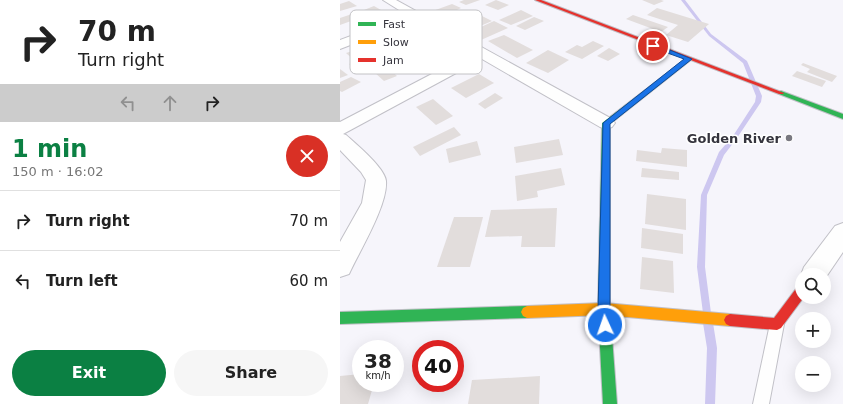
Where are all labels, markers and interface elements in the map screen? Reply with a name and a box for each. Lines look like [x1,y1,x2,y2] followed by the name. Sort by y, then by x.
[350,10,482,74] legend
[78,15,156,48] text: 70 m
[12,16,64,68] icon: right
[383,18,406,31] text: Fast
[636,29,670,63] pin
[642,35,664,57] icon: arrive
[383,36,409,49] text: Slow
[78,49,164,70] text: Turn right
[382,54,404,67] text: Jam
[117,92,139,114] icon: left
[159,92,181,114] icon: ahead
[201,92,223,114] icon: right
[687,131,782,146] place label: Golden River
[784,133,794,143] marker: Golden River
[12,135,87,163] text: 1 min
[286,135,328,177] button: close
[12,164,103,179] text: 150 m · 16:02
[12,210,34,232] icon: right
[46,212,130,230] text: Turn right
[290,212,328,230] text: 70 m
[795,268,831,392] map controls
[795,268,831,304] button: search
[12,270,34,292] icon: left
[46,272,118,290] text: Turn left
[290,272,328,290] text: 60 m
[584,304,626,346] position arrow
[795,312,831,348] button: +
[412,340,464,392] speed limit sign: 40
[364,349,392,373] text: 38
[12,350,166,396] button: Exit
[174,350,328,396] button: Share
[795,356,831,392] button: −
[365,370,391,381] text: km/h

